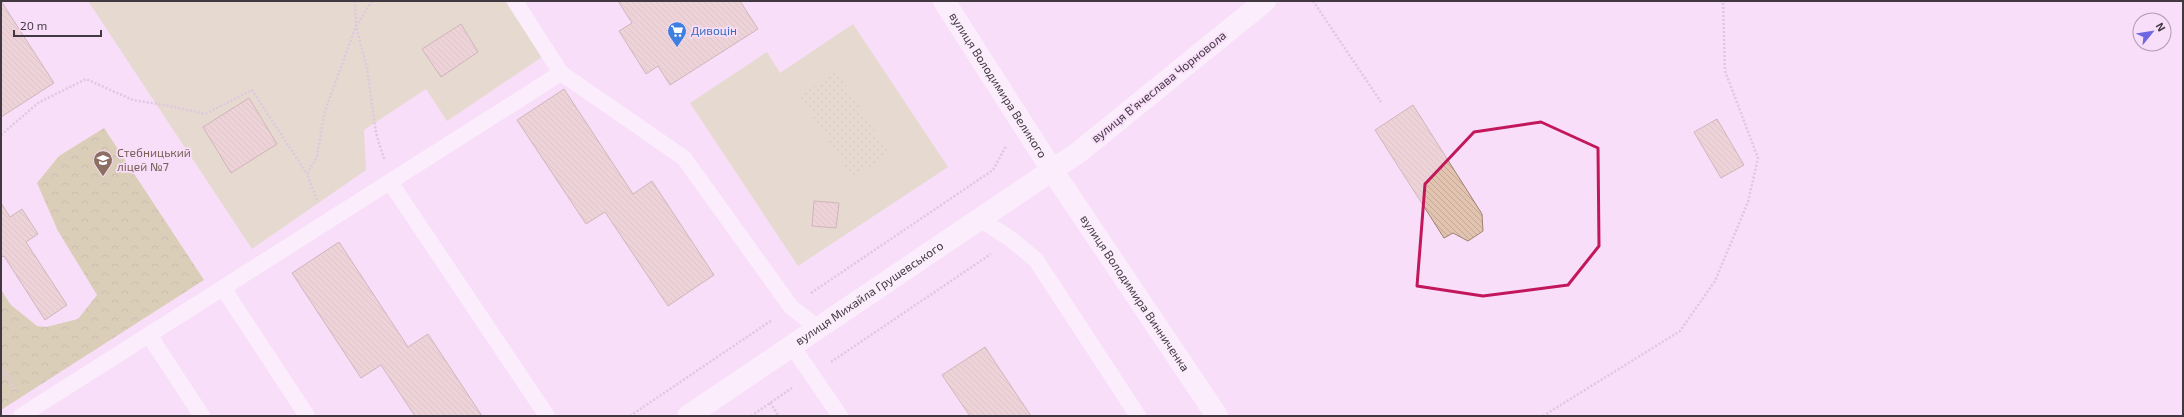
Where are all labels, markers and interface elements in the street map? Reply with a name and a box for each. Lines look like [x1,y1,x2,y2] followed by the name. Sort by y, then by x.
[947,9,1050,160] street label: вулиця Володимира Великого
[14,12,101,38] scale bar
[2132,12,2172,52] north arrow
[20,18,47,32] text: 20 m
[666,20,688,48] supermarket icon: Дивоцін
[2153,20,2169,33] text: N
[691,23,737,37] place label: Дивоцін
[1088,28,1229,146] street label: вулиця Вʼячеслава Чорновола
[117,145,191,173] place label: Стебницький ліцей №7
[92,149,114,177] school or university icon: Стебницький ліцей №7
[1078,212,1193,374] street label: вулиця Володимира Винниченка
[792,238,946,347] street label: вулиця Михайла Грушевського

